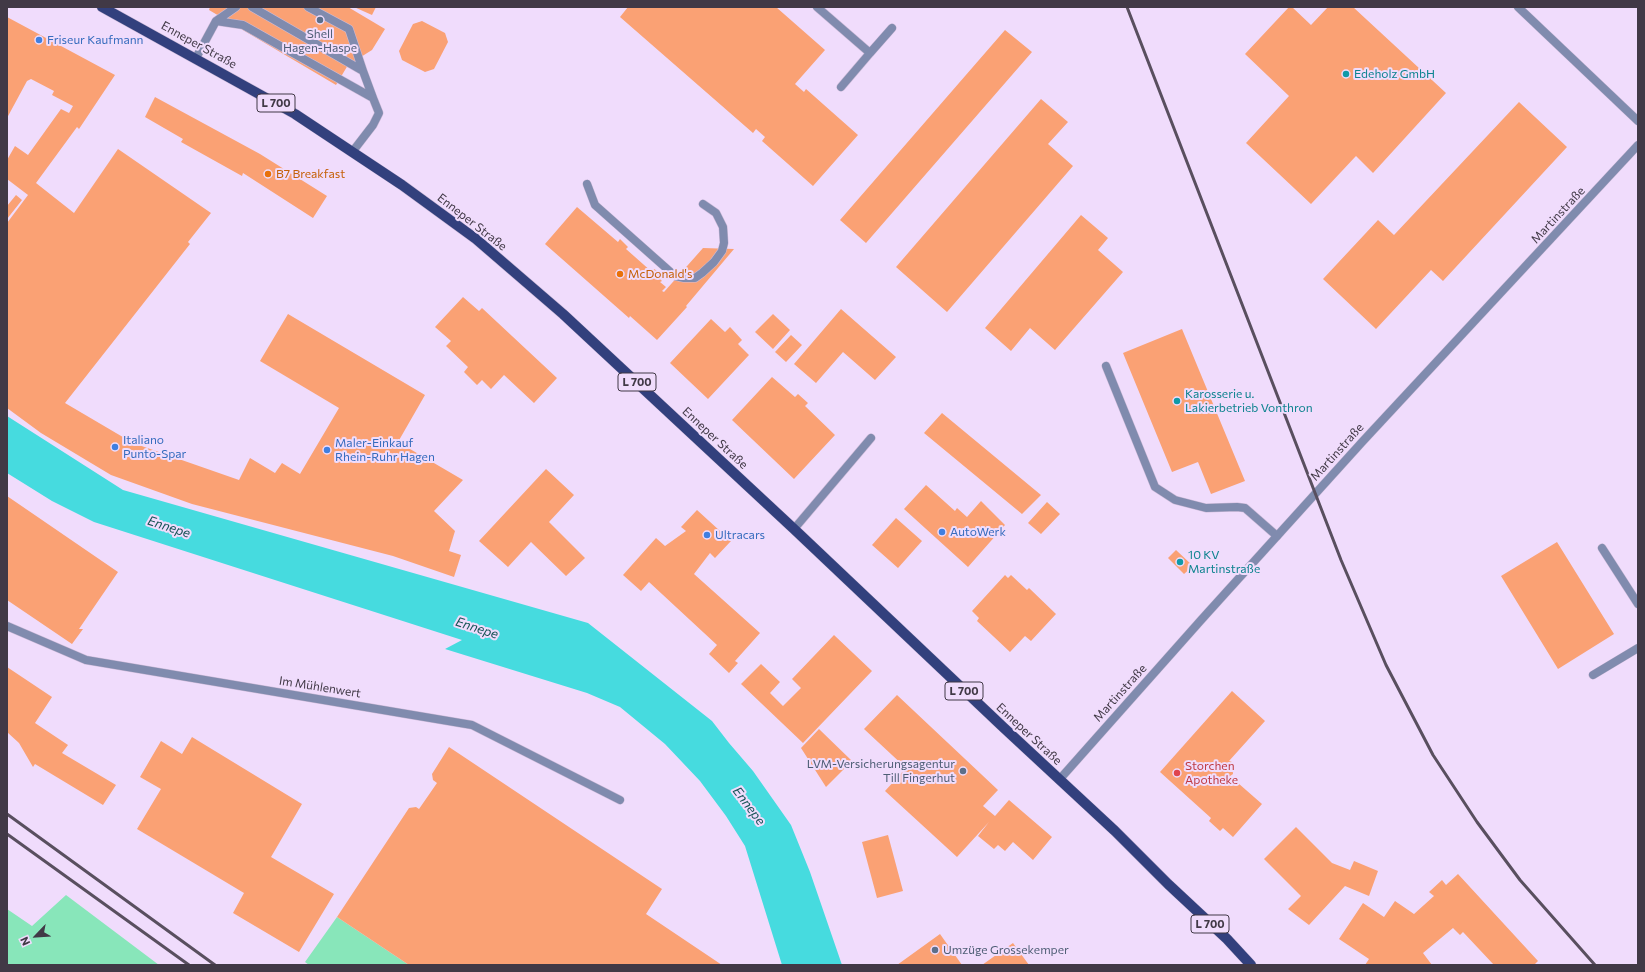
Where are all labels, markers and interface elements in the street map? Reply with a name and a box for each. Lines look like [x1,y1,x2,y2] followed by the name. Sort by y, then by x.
[315,15,325,25] marker: Shell Hagen-Haspe
[159,18,239,72] street label: Enneper Straße
[283,27,357,55] place label: Shell Hagen-Haspe
[47,33,143,47] place label: Friseur Kaufmann
[34,35,44,45] marker: Friseur Kaufmann
[1354,67,1435,81] place label: Edeholz GmbH
[1341,69,1351,79] marker: Edeholz GmbH
[257,94,295,112] road number: L 700
[276,167,345,181] place label: B7 Breakfast
[263,169,273,179] marker: B7 Breakfast
[1528,184,1588,246] street label: Martinstraße
[434,190,510,254] street label: Enneper Straße
[628,267,692,281] place label: McDonald's
[615,269,625,279] marker: McDonald's
[618,373,656,391] road number: L 700
[1185,387,1313,415] place label: Karosserie u. Lakierbetrieb Vonthron
[1172,396,1182,406] marker: Karosserie u. Lakierbetrieb Vonthron
[679,404,751,472] street label: Enneper Straße
[1307,420,1367,484] street label: Martinstraße
[123,433,186,461] place label: Italiano Punto-Spar
[335,436,435,464] place label: Maler-Einkauf Rhein-Ruhr Hagen
[110,442,120,452] marker: Italiano Punto-Spar
[322,445,332,455] marker: Maler-Einkauf Rhein-Ruhr Hagen
[146,513,192,541] water label: Ennepe
[950,525,1006,539] place label: AutoWerk
[937,527,947,537] marker: AutoWerk
[715,528,765,542] place label: Ultracars
[702,530,712,540] marker: Ultracars
[1188,548,1260,576] place label: 10 KV Martinstraße
[1175,557,1185,567] marker: 10 KV Martinstraße
[454,614,500,642] water label: Ennepe
[1090,661,1150,725] street label: Martinstraße
[278,673,362,701] street label: Im Mühlenwert
[945,682,983,700] road number: L 700
[993,700,1065,768] street label: Enneper Straße
[807,757,955,785] place label: LVM-Versicherungsagentur Till Fingerhut
[1185,759,1238,787] place label: Storchen Apotheke
[958,766,968,776] marker: LVM-Versicherungsagentur Till Fingerhut
[1172,768,1182,778] marker: Storchen Apotheke
[730,784,768,828] water label: Ennepe
[1191,915,1229,933] road number: L 700
[16,916,56,956] north arrow
[17,935,32,948] text: N
[943,943,1069,957] place label: Umzüge Grossekemper
[930,945,940,955] marker: Umzüge Grossekemper

